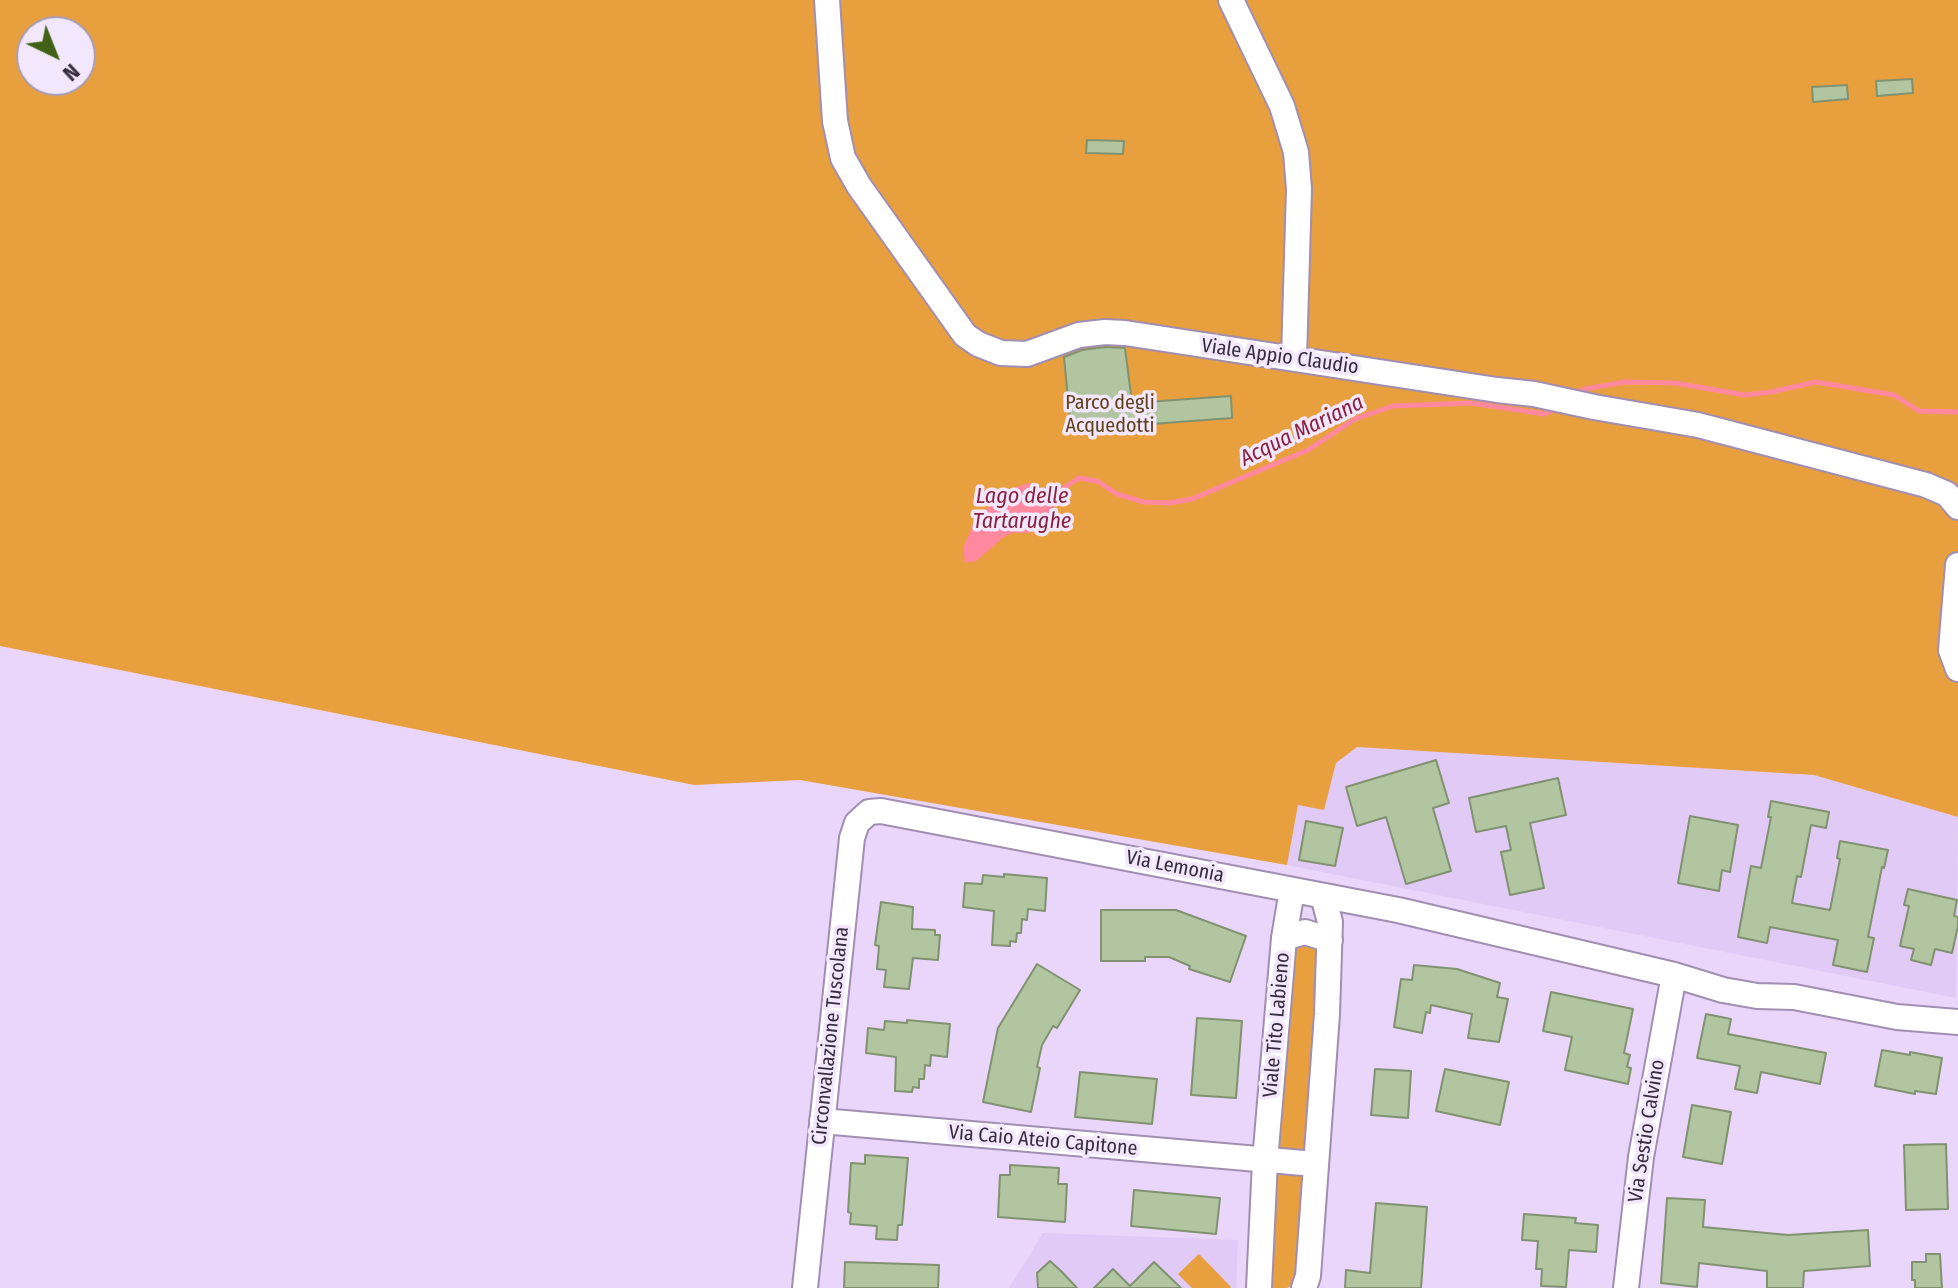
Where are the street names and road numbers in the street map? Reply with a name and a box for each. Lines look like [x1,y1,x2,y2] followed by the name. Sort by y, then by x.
[1200,334,1360,380] street label: Viale Appio Claudio
[1124,846,1226,888] street label: Via Lemonia
[808,926,854,1146] street label: Circonvallazione Tuscolana
[1259,951,1295,1099] street label: Viale Tito Labieno
[1624,1058,1670,1204] street label: Via Sestio Calvino
[948,1121,1138,1161] street label: Via Caio Ateio Capitone

